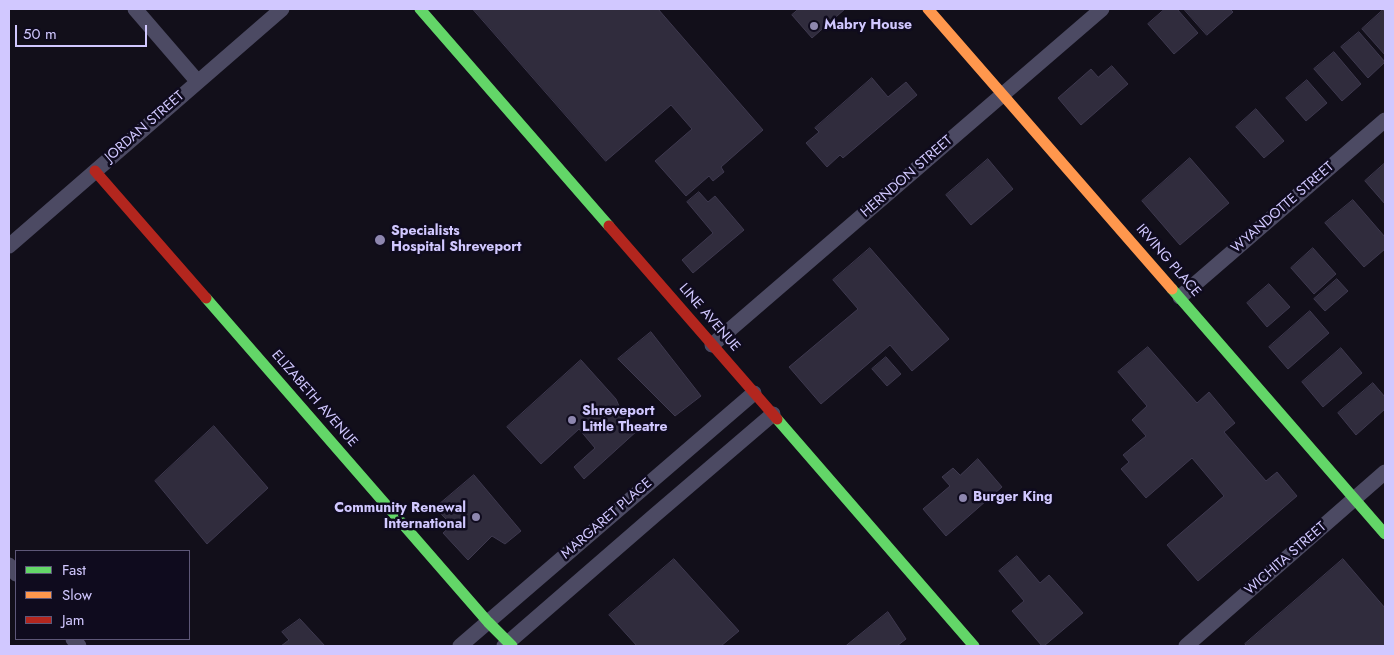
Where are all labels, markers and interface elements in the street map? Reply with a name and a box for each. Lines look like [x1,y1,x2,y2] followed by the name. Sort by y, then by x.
[18,15,150,47] scale bar
[824,18,912,34] place label: Mabry House
[808,20,820,32] marker: Mabry House
[23,23,57,45] text: 50 m
[102,88,188,166] street label: JORDAN STREET
[858,133,956,221] street label: HERNDON STREET
[1228,159,1338,257] street label: WYANDOTTE STREET
[1132,221,1204,301] street label: IRVING PLACE
[391,224,521,256] place label: Specialists Hospital Shreveport
[373,233,387,247] marker: Specialists Hospital Shreveport
[675,281,743,355] street label: LINE AVENUE
[267,347,361,451] street label: ELIZABETH AVENUE
[582,404,668,437] place label: Shreveport Little Theatre
[566,414,578,426] marker: Shreveport Little Theatre
[558,475,656,563] street label: MARGARET PLACE
[973,490,1053,506] place label: Burger King
[957,492,969,504] marker: Burger King
[334,501,466,534] place label: Community Renewal International
[470,511,482,523] marker: Community Renewal International
[1242,519,1330,599] street label: WICHITA STREET
[15,550,190,640] legend
[62,559,86,581] text: Fast
[62,584,92,606] text: Slow
[62,609,85,631] text: Jam

